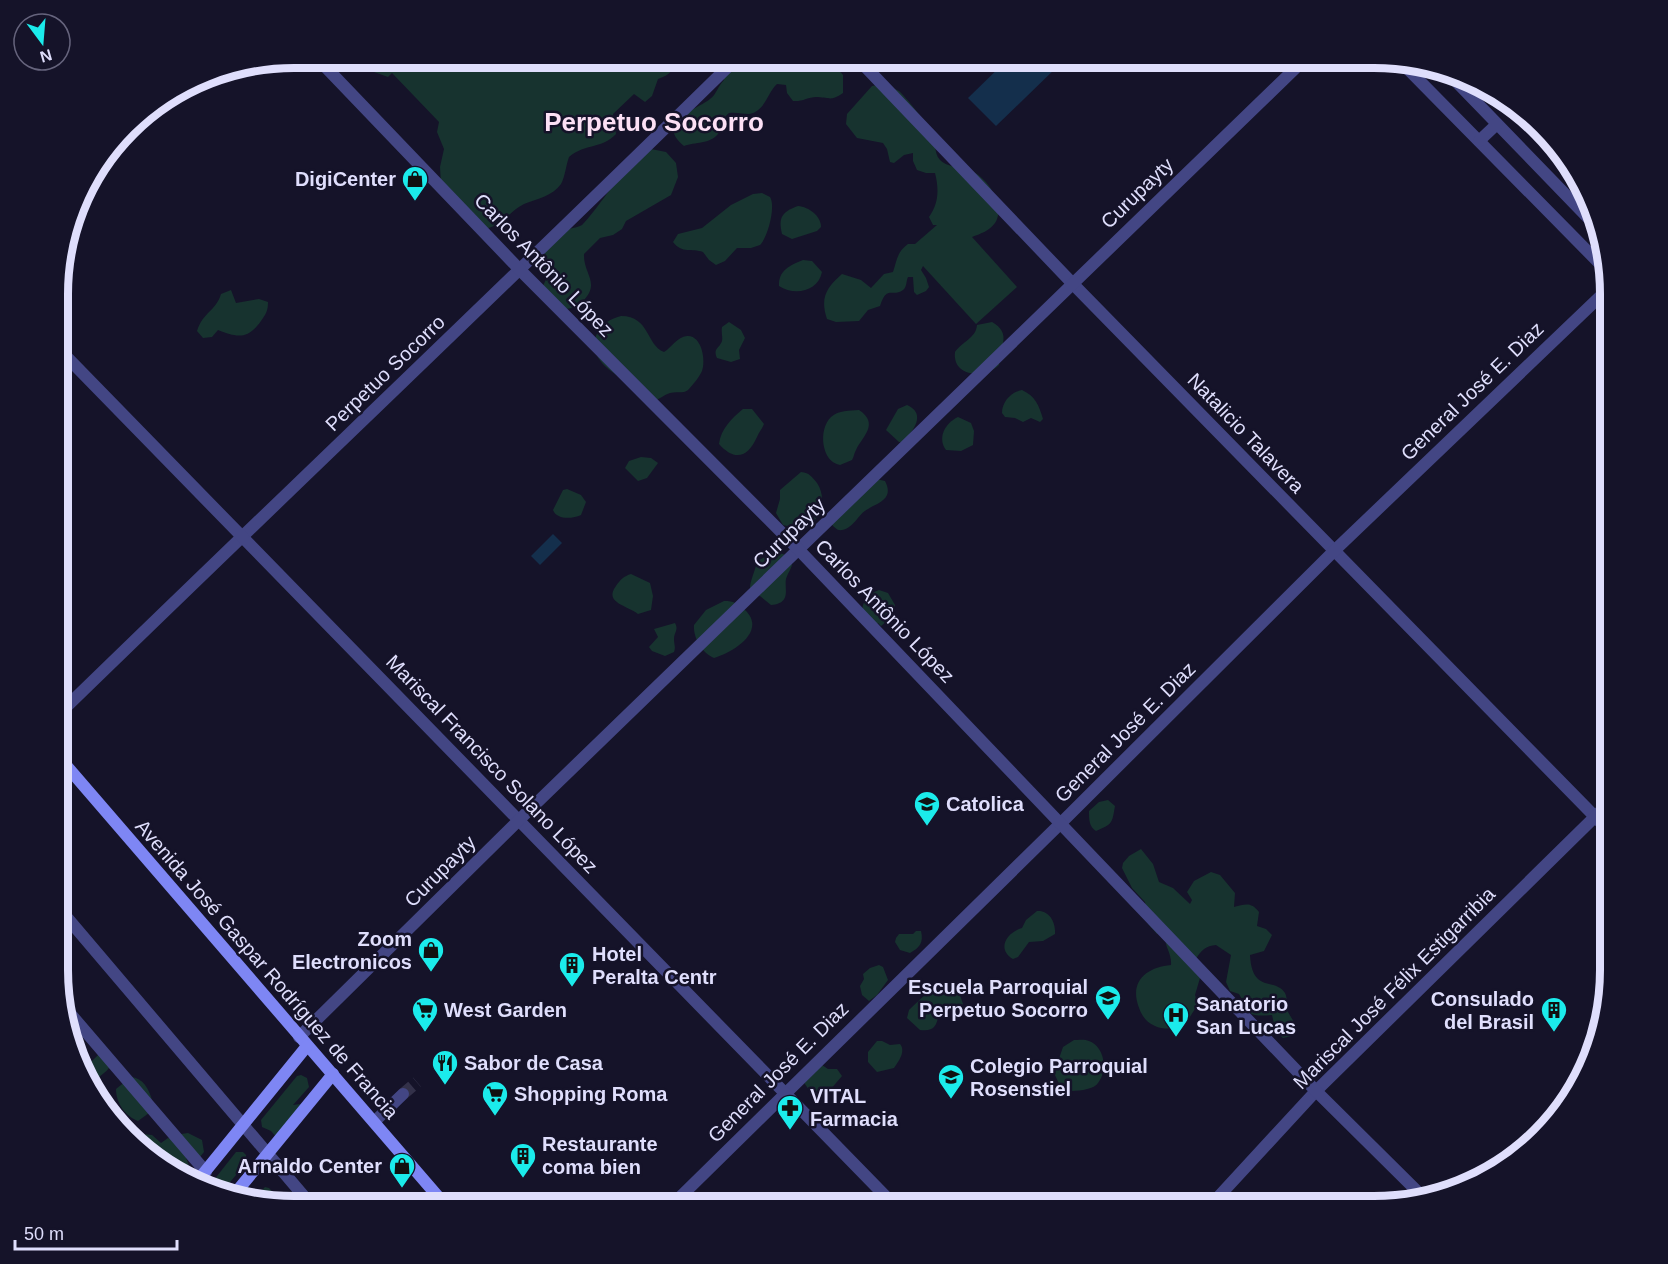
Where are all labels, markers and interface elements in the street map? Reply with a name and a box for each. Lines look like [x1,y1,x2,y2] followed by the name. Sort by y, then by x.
[12,12,72,72] north arrow
[38,46,54,66] text: N
[544,107,764,137] district label: Perpetuo Socorro
[1097,153,1177,233] street label: Curupayty
[400,164,430,202] shop icon: DigiCenter
[295,168,396,190] place label: DigiCenter
[470,189,618,341] street label: Carlos Antônio López
[321,311,449,435] street label: Perpetuo Socorro
[1396,317,1548,465] street label: General José E. Diaz
[1183,369,1309,498] street label: Natalicio Talavera
[749,493,829,573] street label: Curupayty
[811,535,959,687] street label: Carlos Antônio López
[382,650,602,878] street label: Mariscal Francisco Solano López
[1050,657,1200,807] street label: General José E. Diaz
[912,789,942,827] school or university icon: Catolica
[946,793,1025,815] place label: Catolica
[131,815,403,1124] street label: Avenida José Gaspar Rodríguez de Francia
[400,831,480,911] street label: Curupayty
[1289,882,1500,1093] street label: Mariscal José Félix Estigarribia
[292,928,412,973] place label: Zoom Electronicos
[416,935,446,973] shop icon: Zoom Electronicos
[592,943,717,988] place label: Hotel Peralta Centr
[557,950,587,988] building icon: Hotel Peralta Centr
[908,976,1088,1021] place label: Escuela Parroquial Perpetuo Socorro
[1093,983,1123,1021] school or university icon: Escuela Parroquial Perpetuo Socorro
[1431,988,1534,1033] place label: Consulado del Brasil
[1196,993,1296,1038] place label: Sanatorio San Lucas
[410,995,440,1033] supermarket icon: West Garden
[1539,995,1569,1033] building icon: Consulado del Brasil
[703,997,853,1147] street label: General José E. Diaz
[444,999,567,1021] place label: West Garden
[1161,1000,1191,1038] hospital icon: Sanatorio San Lucas
[430,1048,460,1086] restaurant icon: Sabor de Casa
[464,1052,604,1074] place label: Sabor de Casa
[970,1055,1148,1100] place label: Colegio Parroquial Rosenstiel
[936,1062,966,1100] school or university icon: Colegio Parroquial Rosenstiel
[480,1079,510,1117] supermarket icon: Shopping Roma
[514,1083,668,1105] place label: Shopping Roma
[810,1085,899,1130] place label: VITAL Farmacia
[775,1093,805,1131] pharmacy icon: VITAL Farmacia
[542,1133,658,1178] place label: Restaurante coma bien
[508,1141,538,1179] building icon: Restaurante coma bien
[387,1151,417,1189] shop icon: Arnaldo Center
[238,1155,382,1177] place label: Arnaldo Center
[15,1213,177,1251] scale bar
[24,1224,64,1244] text: 50 m

